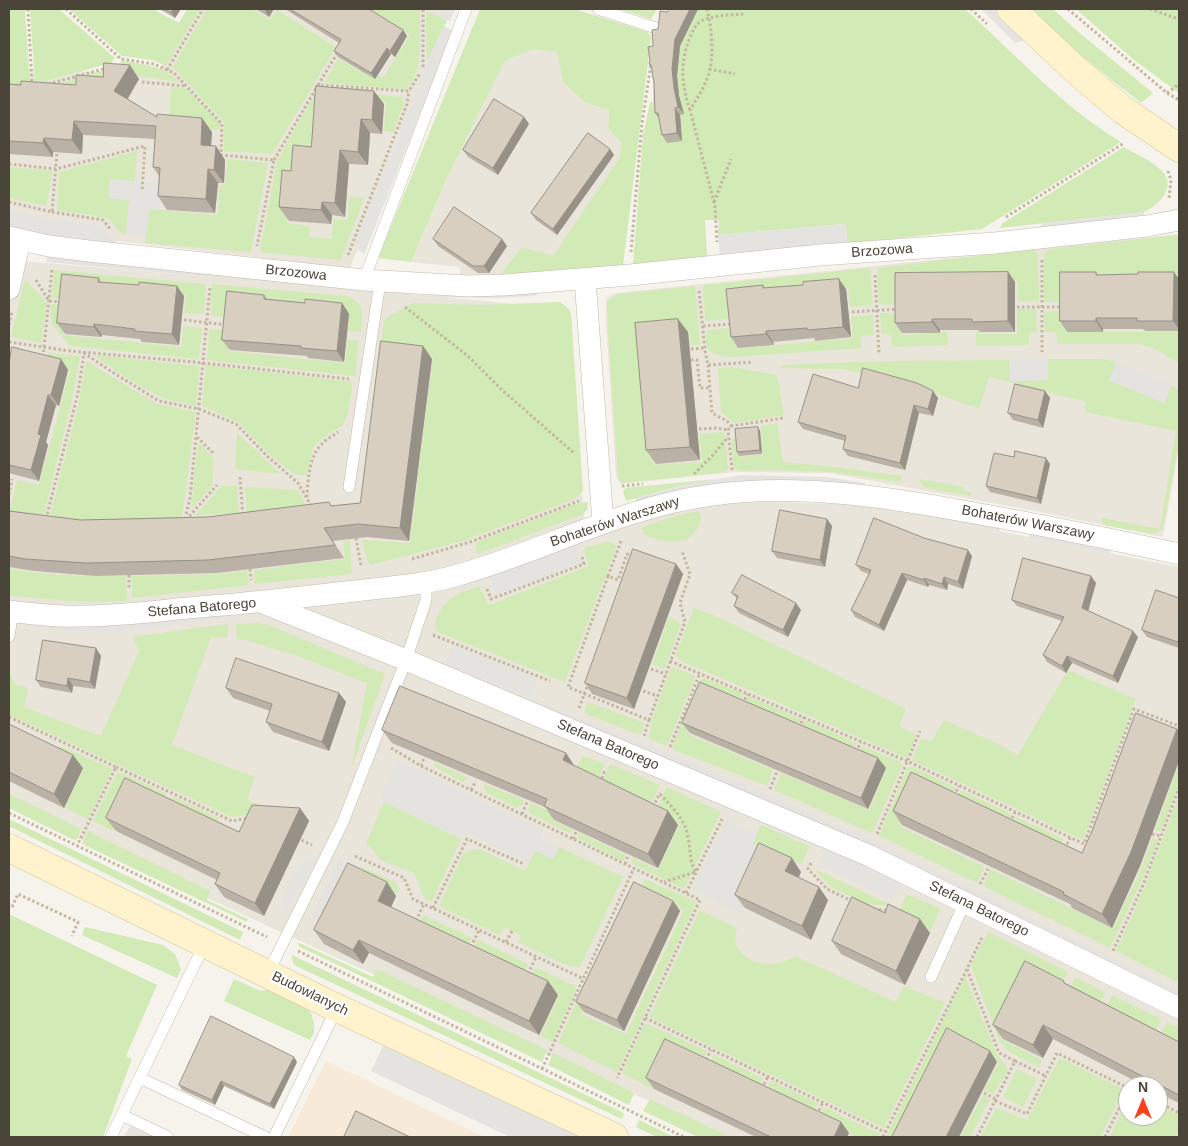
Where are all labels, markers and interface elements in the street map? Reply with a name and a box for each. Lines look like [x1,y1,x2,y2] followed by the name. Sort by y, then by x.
[851,240,913,262] street label: Brzozowa
[265,261,327,285] street label: Brzozowa
[548,493,682,551] street label: Bohaterów Warszawy
[960,502,1096,544] street label: Bohaterów Warszawy
[147,595,257,621] street label: Stefana Batorego
[555,716,661,774] street label: Stefana Batorego
[926,878,1032,940] street label: Stefana Batorego
[269,968,351,1020] street label: Budowlanych
[1118,1076,1168,1126] north arrow
[1138,1079,1148,1095] text: N

